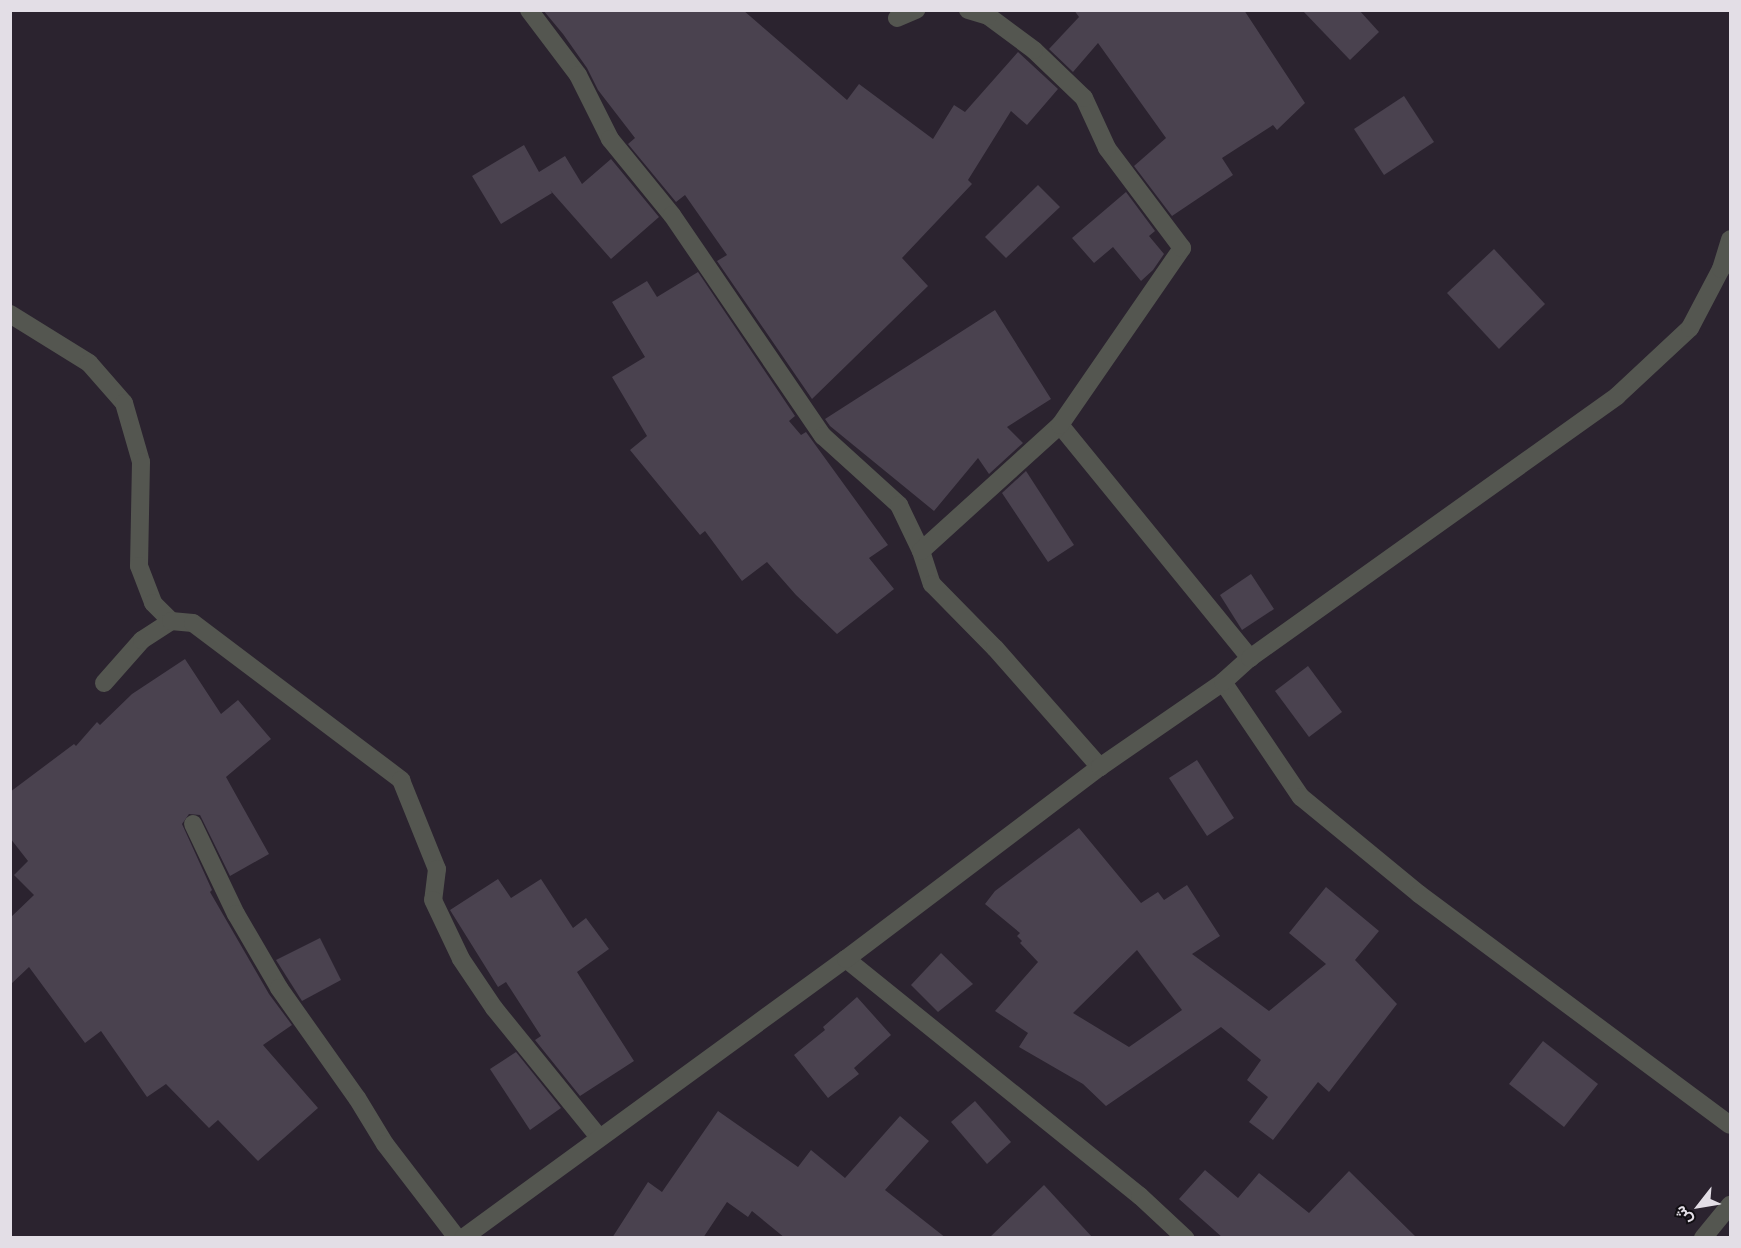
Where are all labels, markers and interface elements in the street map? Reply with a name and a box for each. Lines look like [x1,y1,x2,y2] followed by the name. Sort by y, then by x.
[1669,1176,1729,1236] north arrow
[1670,1202,1696,1229] text: ش

